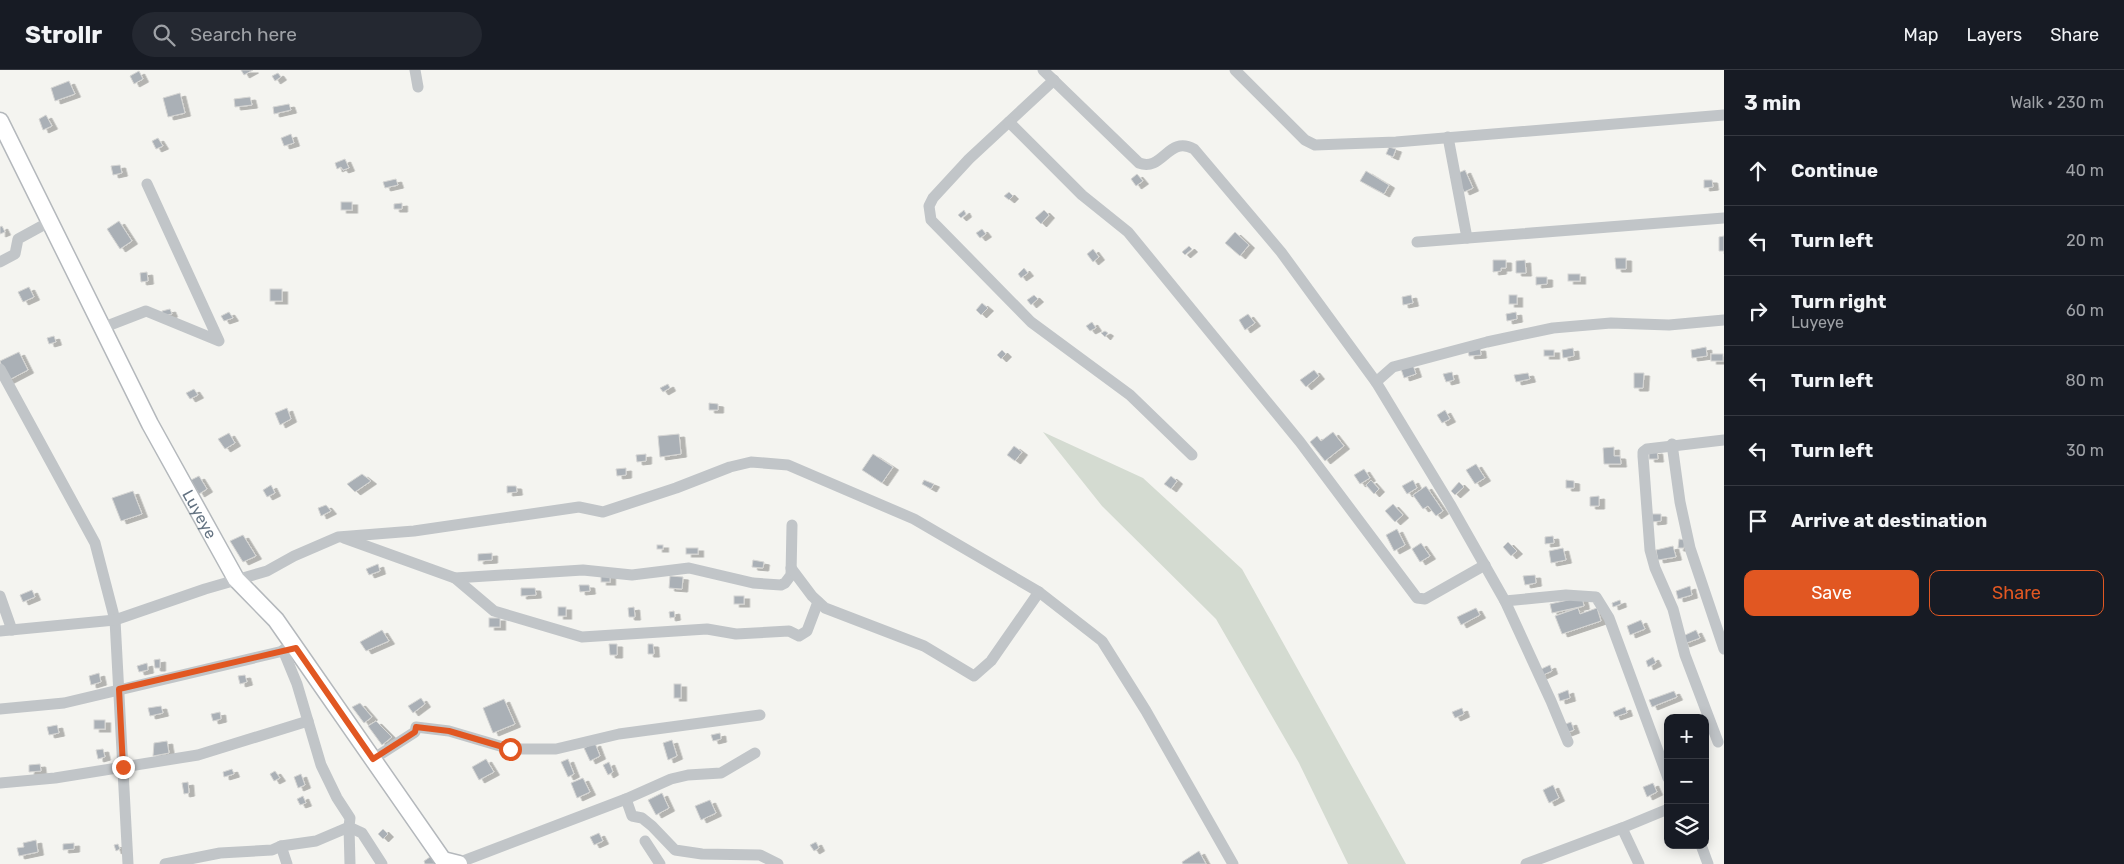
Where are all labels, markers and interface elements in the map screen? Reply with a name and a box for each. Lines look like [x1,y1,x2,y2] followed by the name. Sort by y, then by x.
[132,12,482,57] search box
[25,21,102,49] text: Strollr
[150,21,178,49] icon: search
[190,23,297,46] text: Search here
[1904,24,1939,46] text: Map
[1967,24,2022,46] text: Layers
[2050,24,2099,46] text: Share
[1744,90,1801,115] text: 3 min
[2010,93,2104,112] text: Walk · 230 m
[1744,157,1772,185] icon: ahead
[1791,159,1878,182] text: Continue
[2066,161,2104,180] text: 40 m
[1744,227,1772,255] icon: left
[1791,229,1873,252] text: Turn left
[2066,231,2104,250] text: 20 m
[1791,290,1886,313] text: Turn right
[1744,297,1772,325] icon: right
[2066,301,2104,320] text: 60 m
[1791,313,1844,332] text: Luyeye
[1744,367,1772,395] icon: left
[1791,369,1873,392] text: Turn left
[2066,371,2104,390] text: 80 m
[1744,437,1772,465] icon: left
[1791,439,1873,462] text: Turn left
[2066,441,2104,460] text: 30 m
[179,486,221,542] street label: Luyeye
[1744,507,1772,535] icon: arrive
[1791,509,1987,532] text: Arrive at destination
[1744,570,1919,616] button: Save
[1929,570,2104,616] button: Share
[1664,714,1709,849] map controls
[1664,714,1709,759] button: +
[499,738,522,761] route start
[112,756,135,779] route end
[1664,759,1709,804] button: −
[1664,804,1709,849] button: layers

